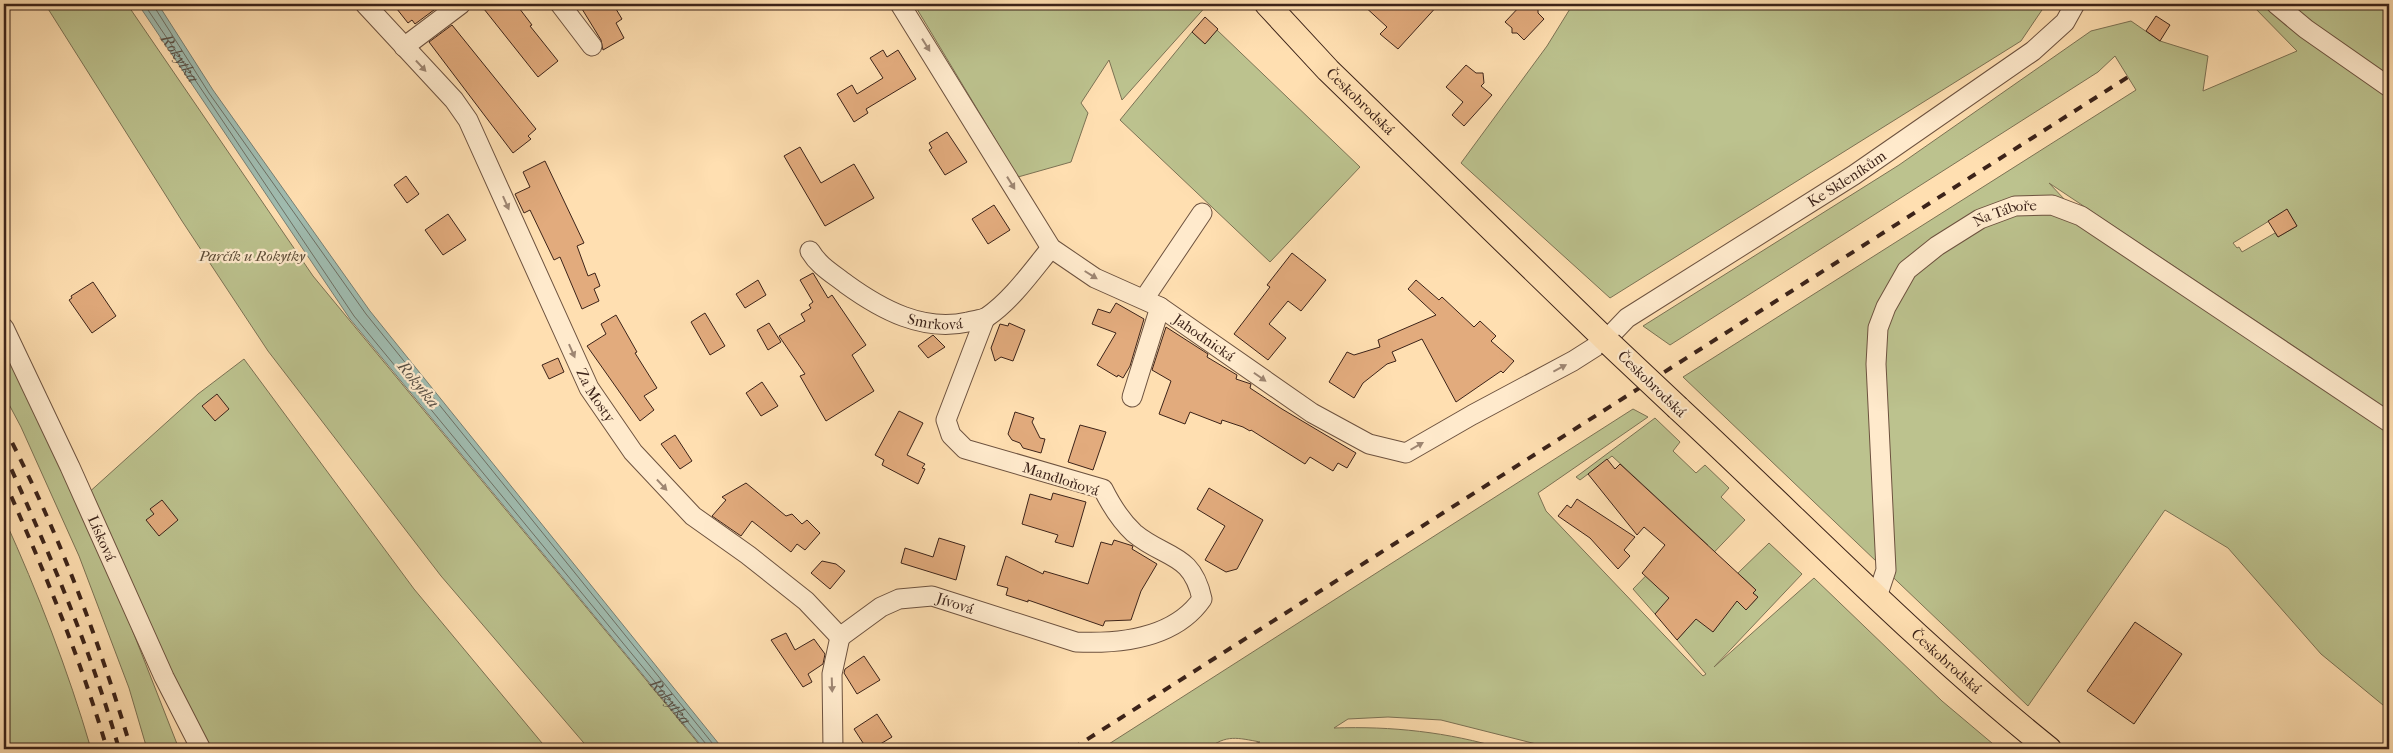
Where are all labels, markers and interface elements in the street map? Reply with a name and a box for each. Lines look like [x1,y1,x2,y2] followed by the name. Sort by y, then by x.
[156,29,203,86] water label: Rokytka
[921,39,930,52] one-way arrow
[415,59,427,71] one-way arrow
[1322,64,1399,139] street label: Českobrodská
[1804,146,1890,211] street label: Ke Skleníkům
[1007,177,1016,190] one-way arrow
[501,195,510,210] one-way arrow
[1969,196,2038,230] street label: Na Táboře
[198,247,306,265] park label: Parčík u Rokytky
[1085,270,1098,279] one-way arrow
[905,309,965,333] street label: Smrková
[1169,310,1239,366] street label: Jahodnická
[569,344,577,358] one-way arrow
[1614,347,1691,422] street label: Českobrodská
[393,356,443,412] water label: Rokytka
[1552,364,1567,372] one-way arrow
[572,366,620,427] street label: Za Mosty
[1253,372,1267,382] one-way arrow
[1411,442,1424,451] one-way arrow
[1021,458,1102,500] street label: Mandloňová
[656,479,668,491] one-way arrow
[84,513,120,565] street label: Lísková
[933,589,977,618] street label: Jívová
[1908,625,1986,698] street label: Českobrodská
[645,674,695,729] water label: Rokytka
[828,677,836,693] one-way arrow

